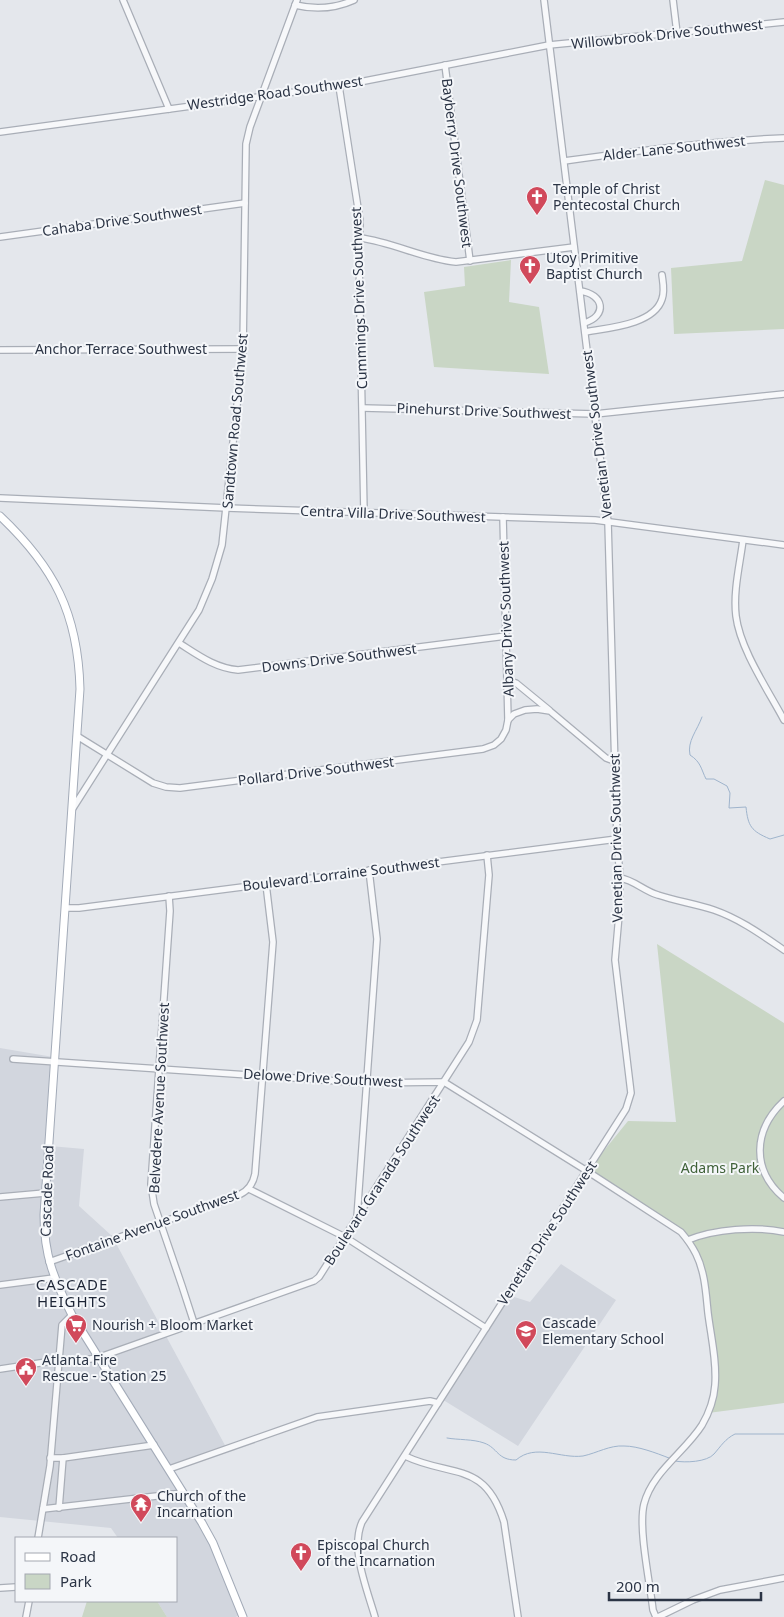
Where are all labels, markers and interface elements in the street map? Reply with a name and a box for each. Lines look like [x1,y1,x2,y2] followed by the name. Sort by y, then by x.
[570,14,764,53] street label: Willowbrook Drive Southwest
[186,71,364,114] street label: Westridge Road Southwest
[438,77,477,249] street label: Bayberry Drive Southwest
[602,131,746,164] street label: Alder Lane Southwest
[553,179,680,214] place label: Temple of Christ Pentecostal Church
[525,185,549,216] church icon: Temple of Christ Pentecostal Church
[41,199,203,240] street label: Cahaba Drive Southwest
[346,207,371,389] street label: Cummings Drive Southwest
[546,248,643,283] place label: Utoy Primitive Baptist Church
[518,254,542,285] church icon: Utoy Primitive Baptist Church
[217,333,252,509] street label: Sandtown Road Southwest
[35,339,207,358] street label: Anchor Terrace Southwest
[577,349,616,519] street label: Venetian Drive Southwest
[396,398,572,423] street label: Pinehurst Drive Southwest
[300,501,486,526] street label: Centra Villa Drive Southwest
[493,541,518,697] street label: Albany Drive Southwest
[260,639,417,676] street label: Downs Drive Southwest
[237,751,395,790] street label: Pollard Drive Southwest
[605,753,626,923] street label: Venetian Drive Southwest
[241,852,440,895] street label: Boulevard Lorraine Southwest
[144,1002,173,1194] street label: Belvedere Avenue Southwest
[243,1064,403,1091] street label: Delowe Drive Southwest
[319,1091,444,1269] street label: Boulevard Granada Southwest
[35,1145,58,1237] street label: Cascade Road
[493,1157,601,1309] street label: Venetian Drive Southwest
[681,1158,760,1177] park label: Adams Park
[63,1184,241,1265] street label: Fontaine Avenue Southwest
[36,1274,108,1311] district label: CASCADE HEIGHTS
[64,1313,88,1344] supermarket icon: Nourish + Bloom Market
[542,1313,664,1348] place label: Cascade Elementary School
[92,1315,253,1334] place label: Nourish + Bloom Market
[514,1319,538,1350] school or university icon: Cascade Elementary School
[42,1350,166,1385] place label: Atlanta Fire Rescue - Station 25
[14,1356,38,1387] public building icon: Atlanta Fire Rescue - Station 25
[157,1486,246,1521] place label: Church of the Incarnation
[129,1492,153,1523] temple icon: Church of the Incarnation
[317,1535,435,1570] place label: Episcopal Church of the Incarnation
[15,1537,178,1602] legend
[289,1541,313,1572] church icon: Episcopal Church of the Incarnation
[60,1546,96,1566] text: Road
[609,1570,762,1602] scale bar
[60,1571,92,1591] text: Park
[616,1576,660,1596] text: 200 m

